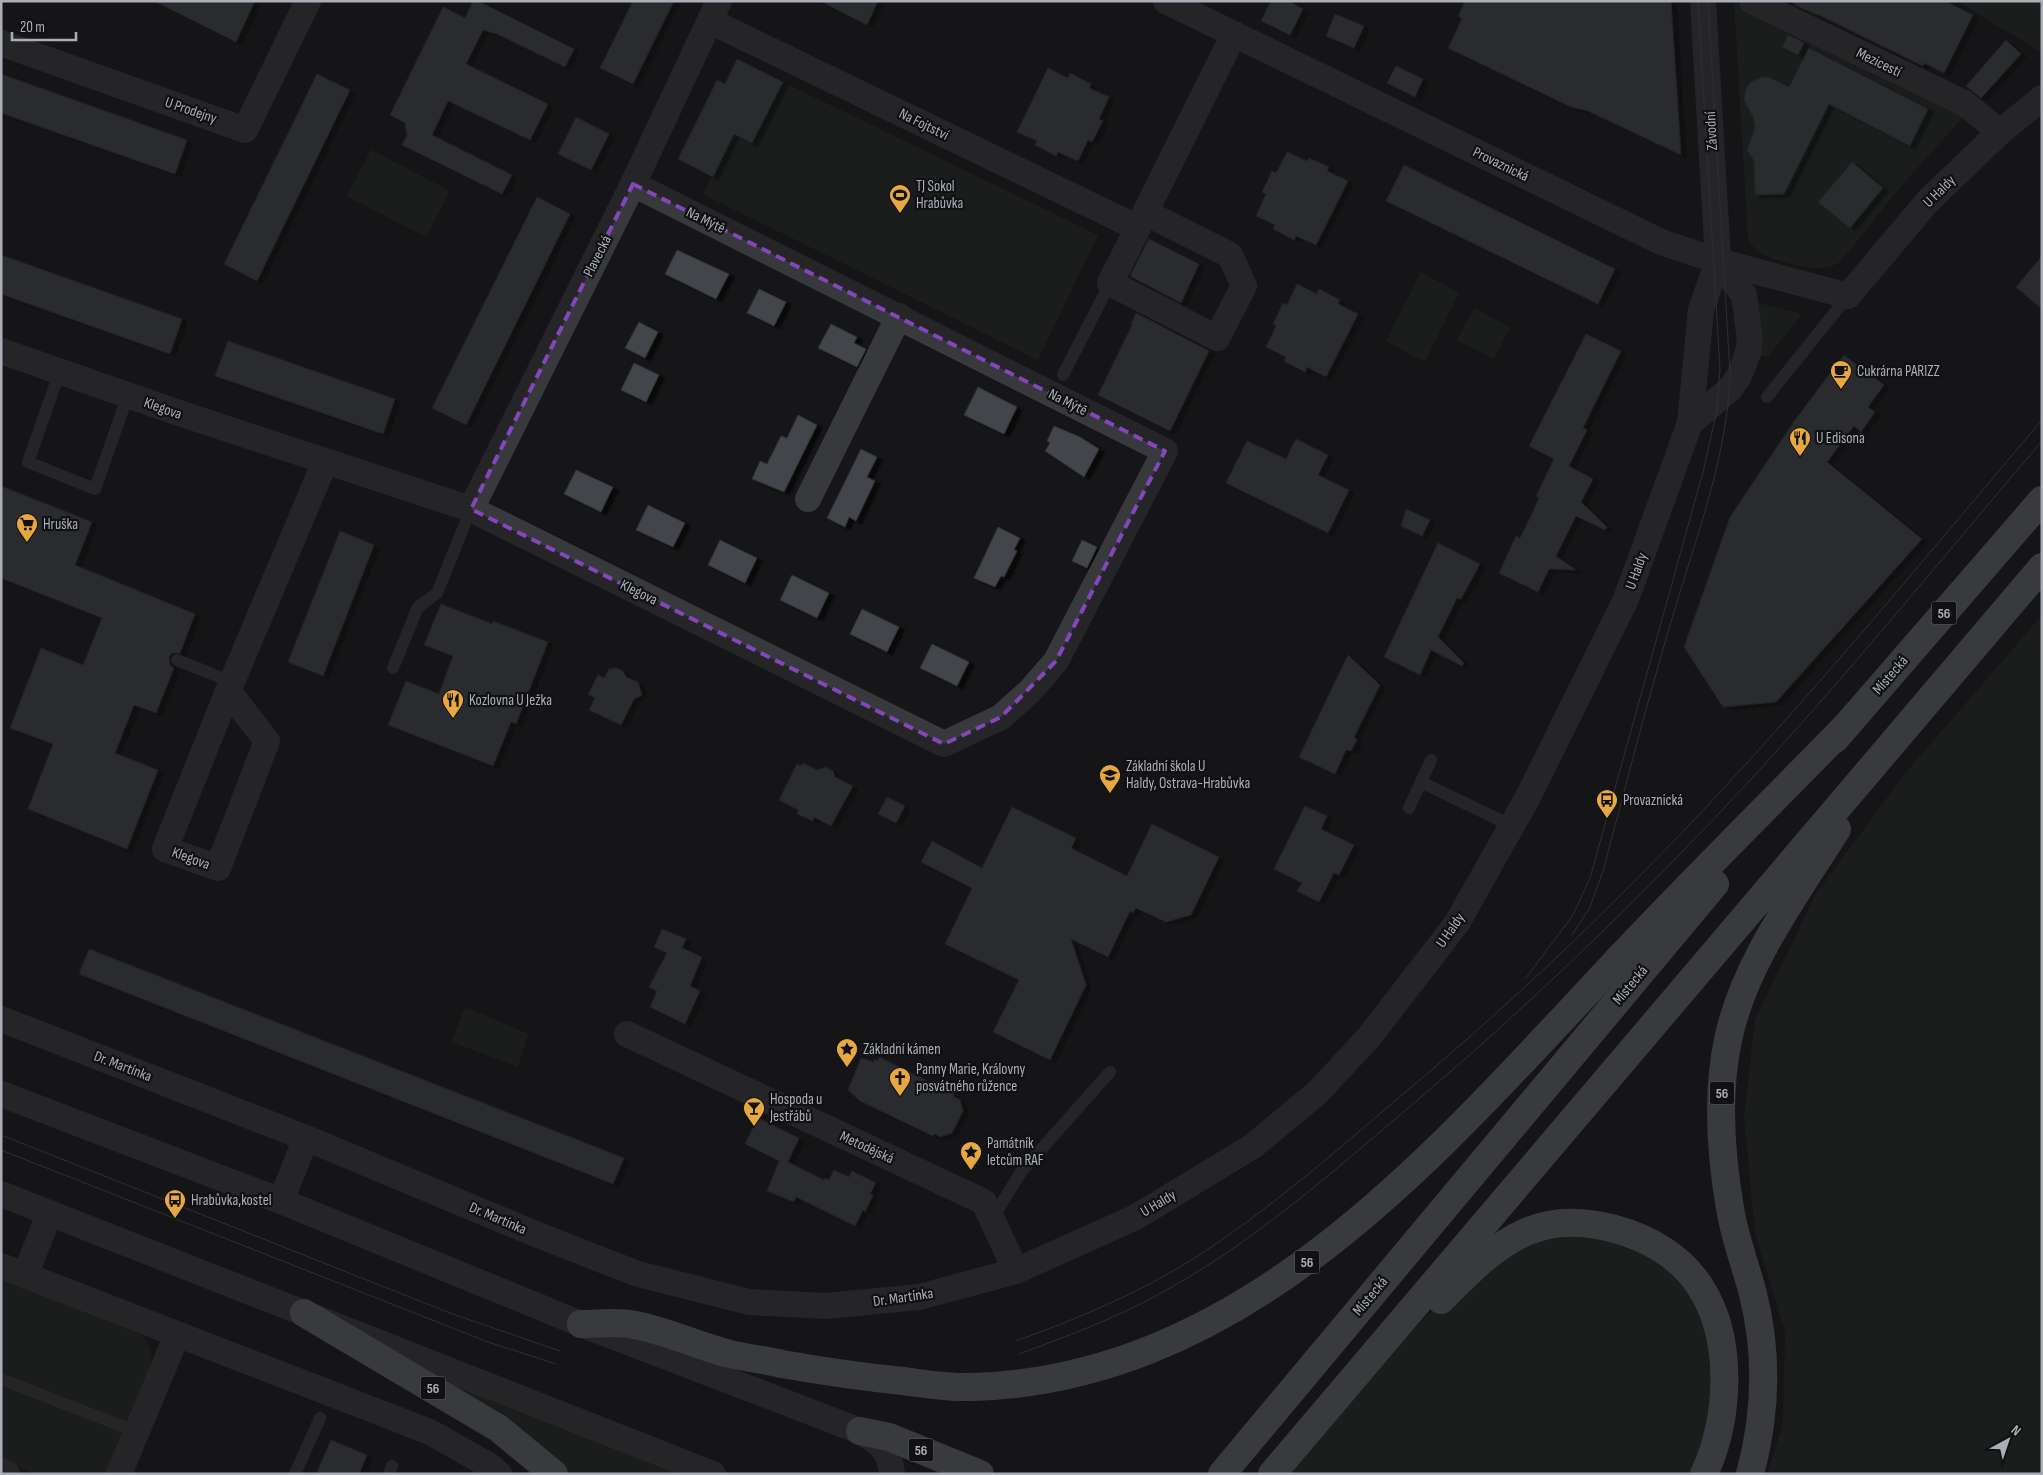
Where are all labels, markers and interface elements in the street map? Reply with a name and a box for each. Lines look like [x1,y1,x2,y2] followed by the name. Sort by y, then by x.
[12,10,76,42] scale bar
[20,18,45,37] text: 20 m
[1853,43,1905,82] street label: Mezicestí
[162,93,219,128] street label: U Prodejny
[896,104,952,145] street label: Na Fojtství
[1701,111,1722,151] street label: Závodní
[1470,143,1532,186] street label: Provaznická
[1919,171,1960,212] street label: U Haldy
[916,177,963,213] place label: TJ Sokol Hrabůvka
[888,183,912,214] sports icon: TJ Sokol Hrabůvka
[683,203,728,238] street label: Na Mýtě
[579,232,616,280] street label: Plavecká
[1829,359,1853,390] cafe icon: Cukrárna PARIZZ
[1857,362,1940,381] place label: Cukrárna PARIZZ
[1045,385,1090,420] street label: Na Mýtě
[141,393,185,424] street label: Klegova
[1788,426,1812,457] restaurant icon: U Edisona
[1816,429,1865,448] place label: U Edisona
[15,512,39,543] supermarket icon: Hruška
[43,515,78,534] place label: Hruška
[1621,550,1652,592] street label: U Haldy
[617,575,661,610] street label: Klegova
[1932,602,1956,624] road number: 56
[1868,652,1912,699] street label: Místecká
[441,688,465,719] restaurant icon: Kozlovna U Ježka
[469,691,552,710] place label: Kozlovna U Ježka
[1126,757,1250,793] place label: Základní škola U Haldy, Ostrava-Hrabůvka
[1098,763,1122,794] school or university icon: Základní škola U Haldy, Ostrava-Hrabůvka
[1595,788,1619,819] bus stop icon: Provaznická
[1623,791,1683,810] place label: Provaznická
[169,843,213,874] street label: Klegova
[1432,909,1469,951] street label: U Haldy
[1609,962,1652,1009] street label: Místecká
[835,1037,859,1068] place icon: Základní kámen
[863,1040,941,1059] place label: Základní kámen
[91,1047,155,1086] street label: Dr. Martínka
[916,1060,1026,1096] place label: Panny Marie, Královny posvátného růžence
[888,1066,912,1097] church icon: Panny Marie, Královny posvátného růžence
[1710,1082,1734,1104] road number: 56
[769,1090,822,1126] place label: Hospoda u Jestřábů
[742,1096,766,1127] bar icon: Hospoda u Jestřábů
[837,1127,897,1168] street label: Metodějská
[987,1134,1044,1170] place label: Památník letcům RAF
[959,1140,983,1171] place icon: Památník letcům RAF
[1137,1185,1180,1221] street label: U Haldy
[163,1188,187,1219] bus stop icon: Hrabůvka,kostel
[191,1191,272,1210] place label: Hrabůvka,kostel
[466,1198,530,1239] street label: Dr. Martínka
[1294,1250,1320,1274] road number: 56
[1349,1273,1392,1320] street label: Místecká
[872,1284,935,1311] street label: Dr. Martínka
[420,1376,446,1400] road number: 56
[1983,1415,2033,1465] north arrow
[2008,1422,2024,1439] text: N
[908,1438,934,1462] road number: 56

